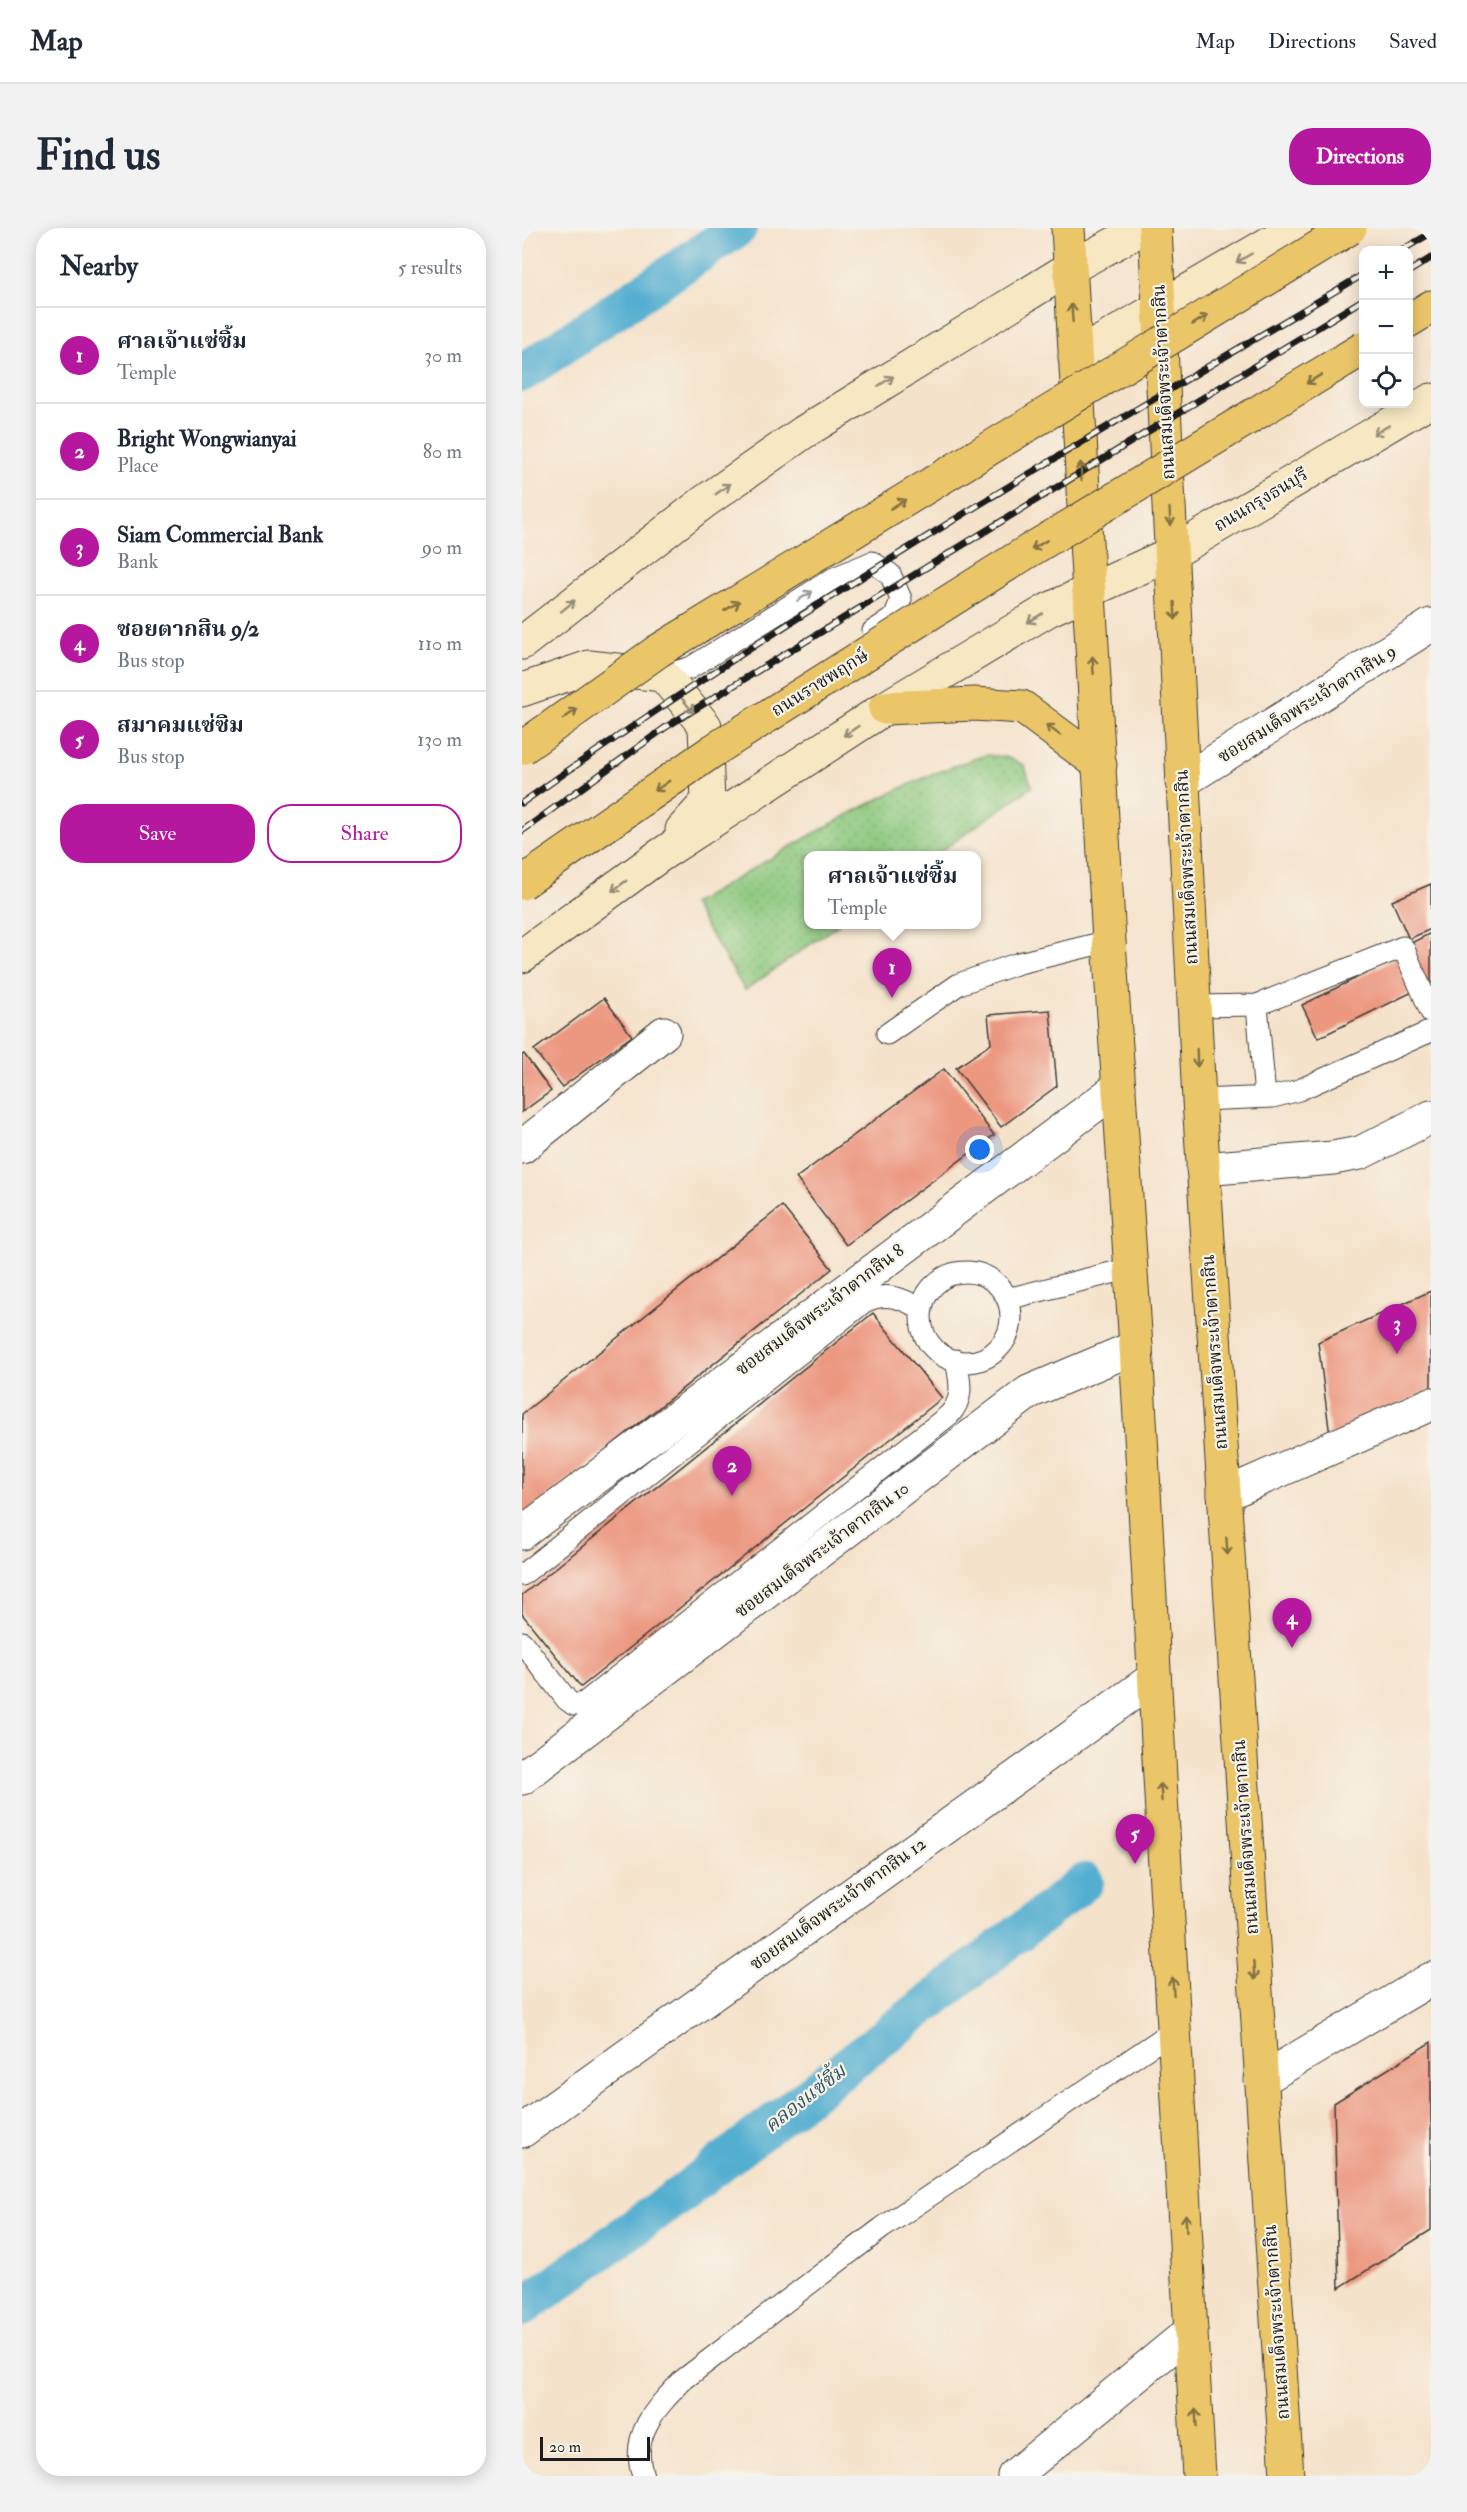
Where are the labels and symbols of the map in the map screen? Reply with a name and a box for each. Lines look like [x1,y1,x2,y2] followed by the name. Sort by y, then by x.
[1236,252,1253,264] one-way arrow
[1147,284,1181,480] street label: ถนนสมเด็จพระเจ้าตากสิน
[1067,303,1078,323] one-way arrow
[1191,313,1208,325] one-way arrow
[1305,372,1322,385] one-way arrow
[877,375,894,387] one-way arrow
[1372,425,1390,436] one-way arrow
[1076,462,1087,482] one-way arrow
[1210,463,1312,537] street label: ถนนกรุงธนบุรี
[715,483,731,495] one-way arrow
[889,498,906,510] one-way arrow
[1165,507,1176,527] one-way arrow
[1031,539,1048,551] one-way arrow
[796,590,813,602] one-way arrow
[723,599,740,611] one-way arrow
[559,600,575,613] one-way arrow
[1169,601,1180,621] one-way arrow
[1027,613,1044,625] one-way arrow
[1214,640,1400,768] street label: ซอยสมเด็จพระเจ้าตากสิน 9
[767,644,873,722] street label: ถนนราชพฤกษ์
[1087,656,1098,675] one-way arrow
[681,698,695,713] one-way arrow
[561,708,577,720] one-way arrow
[1045,724,1061,737] one-way arrow
[843,725,860,737] one-way arrow
[1170,769,1204,965] street label: ถนนสมเด็จพระเจ้าตากสิน
[655,780,671,792] one-way arrow
[611,879,627,892] one-way arrow
[872,948,911,998] pin: 1
[1191,1047,1203,1067] one-way arrow
[965,1135,994,1164] your location
[731,1239,909,1381] street label: ซอยสมเด็จพระเจ้าตากสิน 8
[1197,1254,1233,1450] street label: ถนนสมเด็จพระเจ้าตากสิน
[1378,1304,1416,1354] pin: 3
[712,1446,752,1496] pin: 2
[730,1477,914,1623] street label: ซอยสมเด็จพระเจ้าตากสิน 10
[1222,1535,1233,1555] one-way arrow
[1272,1598,1312,1648] pin: 4
[1228,1739,1264,1935] street label: ถนนสมเด็จพระเจ้าตากสิน
[1155,1782,1166,1802] one-way arrow
[1116,1814,1154,1864] pin: 5
[745,1832,931,1976] street label: ซอยสมเด็จพระเจ้าตากสิน 12
[1249,1960,1260,1980] one-way arrow
[1167,1977,1178,1997] one-way arrow
[758,2056,852,2138] water label: คลองแซ่ซิ้ม
[1180,2213,1191,2233] one-way arrow
[1259,2224,1295,2420] street label: ถนนสมเด็จพระเจ้าตากสิน
[1190,2408,1201,2428] one-way arrow
[540,2434,650,2462] scale bar

